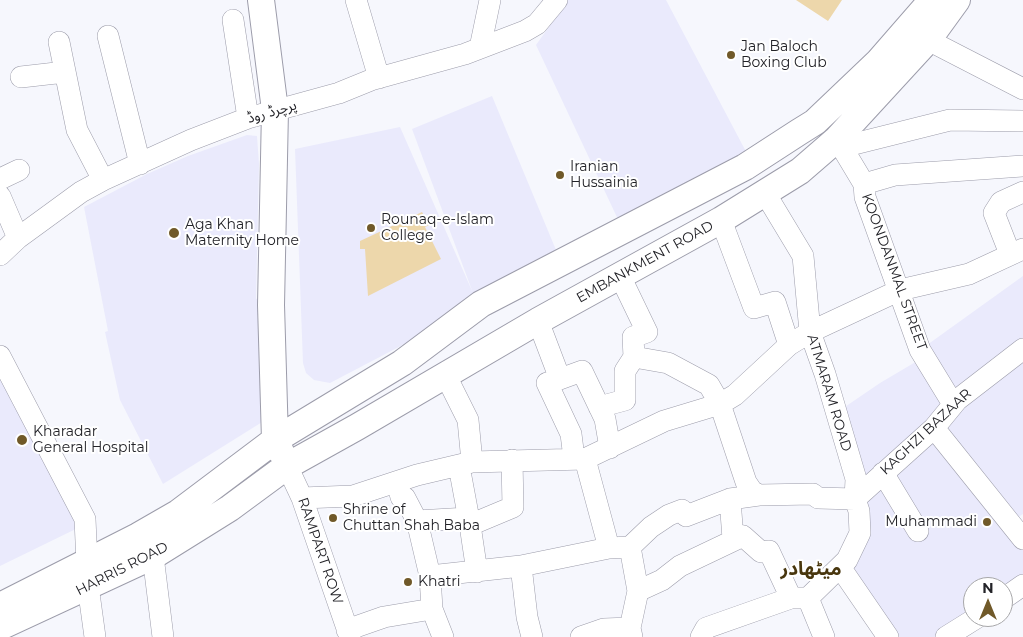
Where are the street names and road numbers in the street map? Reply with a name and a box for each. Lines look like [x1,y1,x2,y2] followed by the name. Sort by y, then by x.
[245,97,299,127] street label: پرچرڈ روڈ
[858,191,930,353] street label: KOONDANMAL STREET
[574,217,716,307] street label: EMBANKMENT ROAD
[803,332,855,454] street label: ATMARAM ROAD
[877,385,975,479] street label: KAGHZI BAZAAR
[294,495,346,607] street label: RAMPART ROW
[73,538,171,600] street label: HARRIS ROAD

